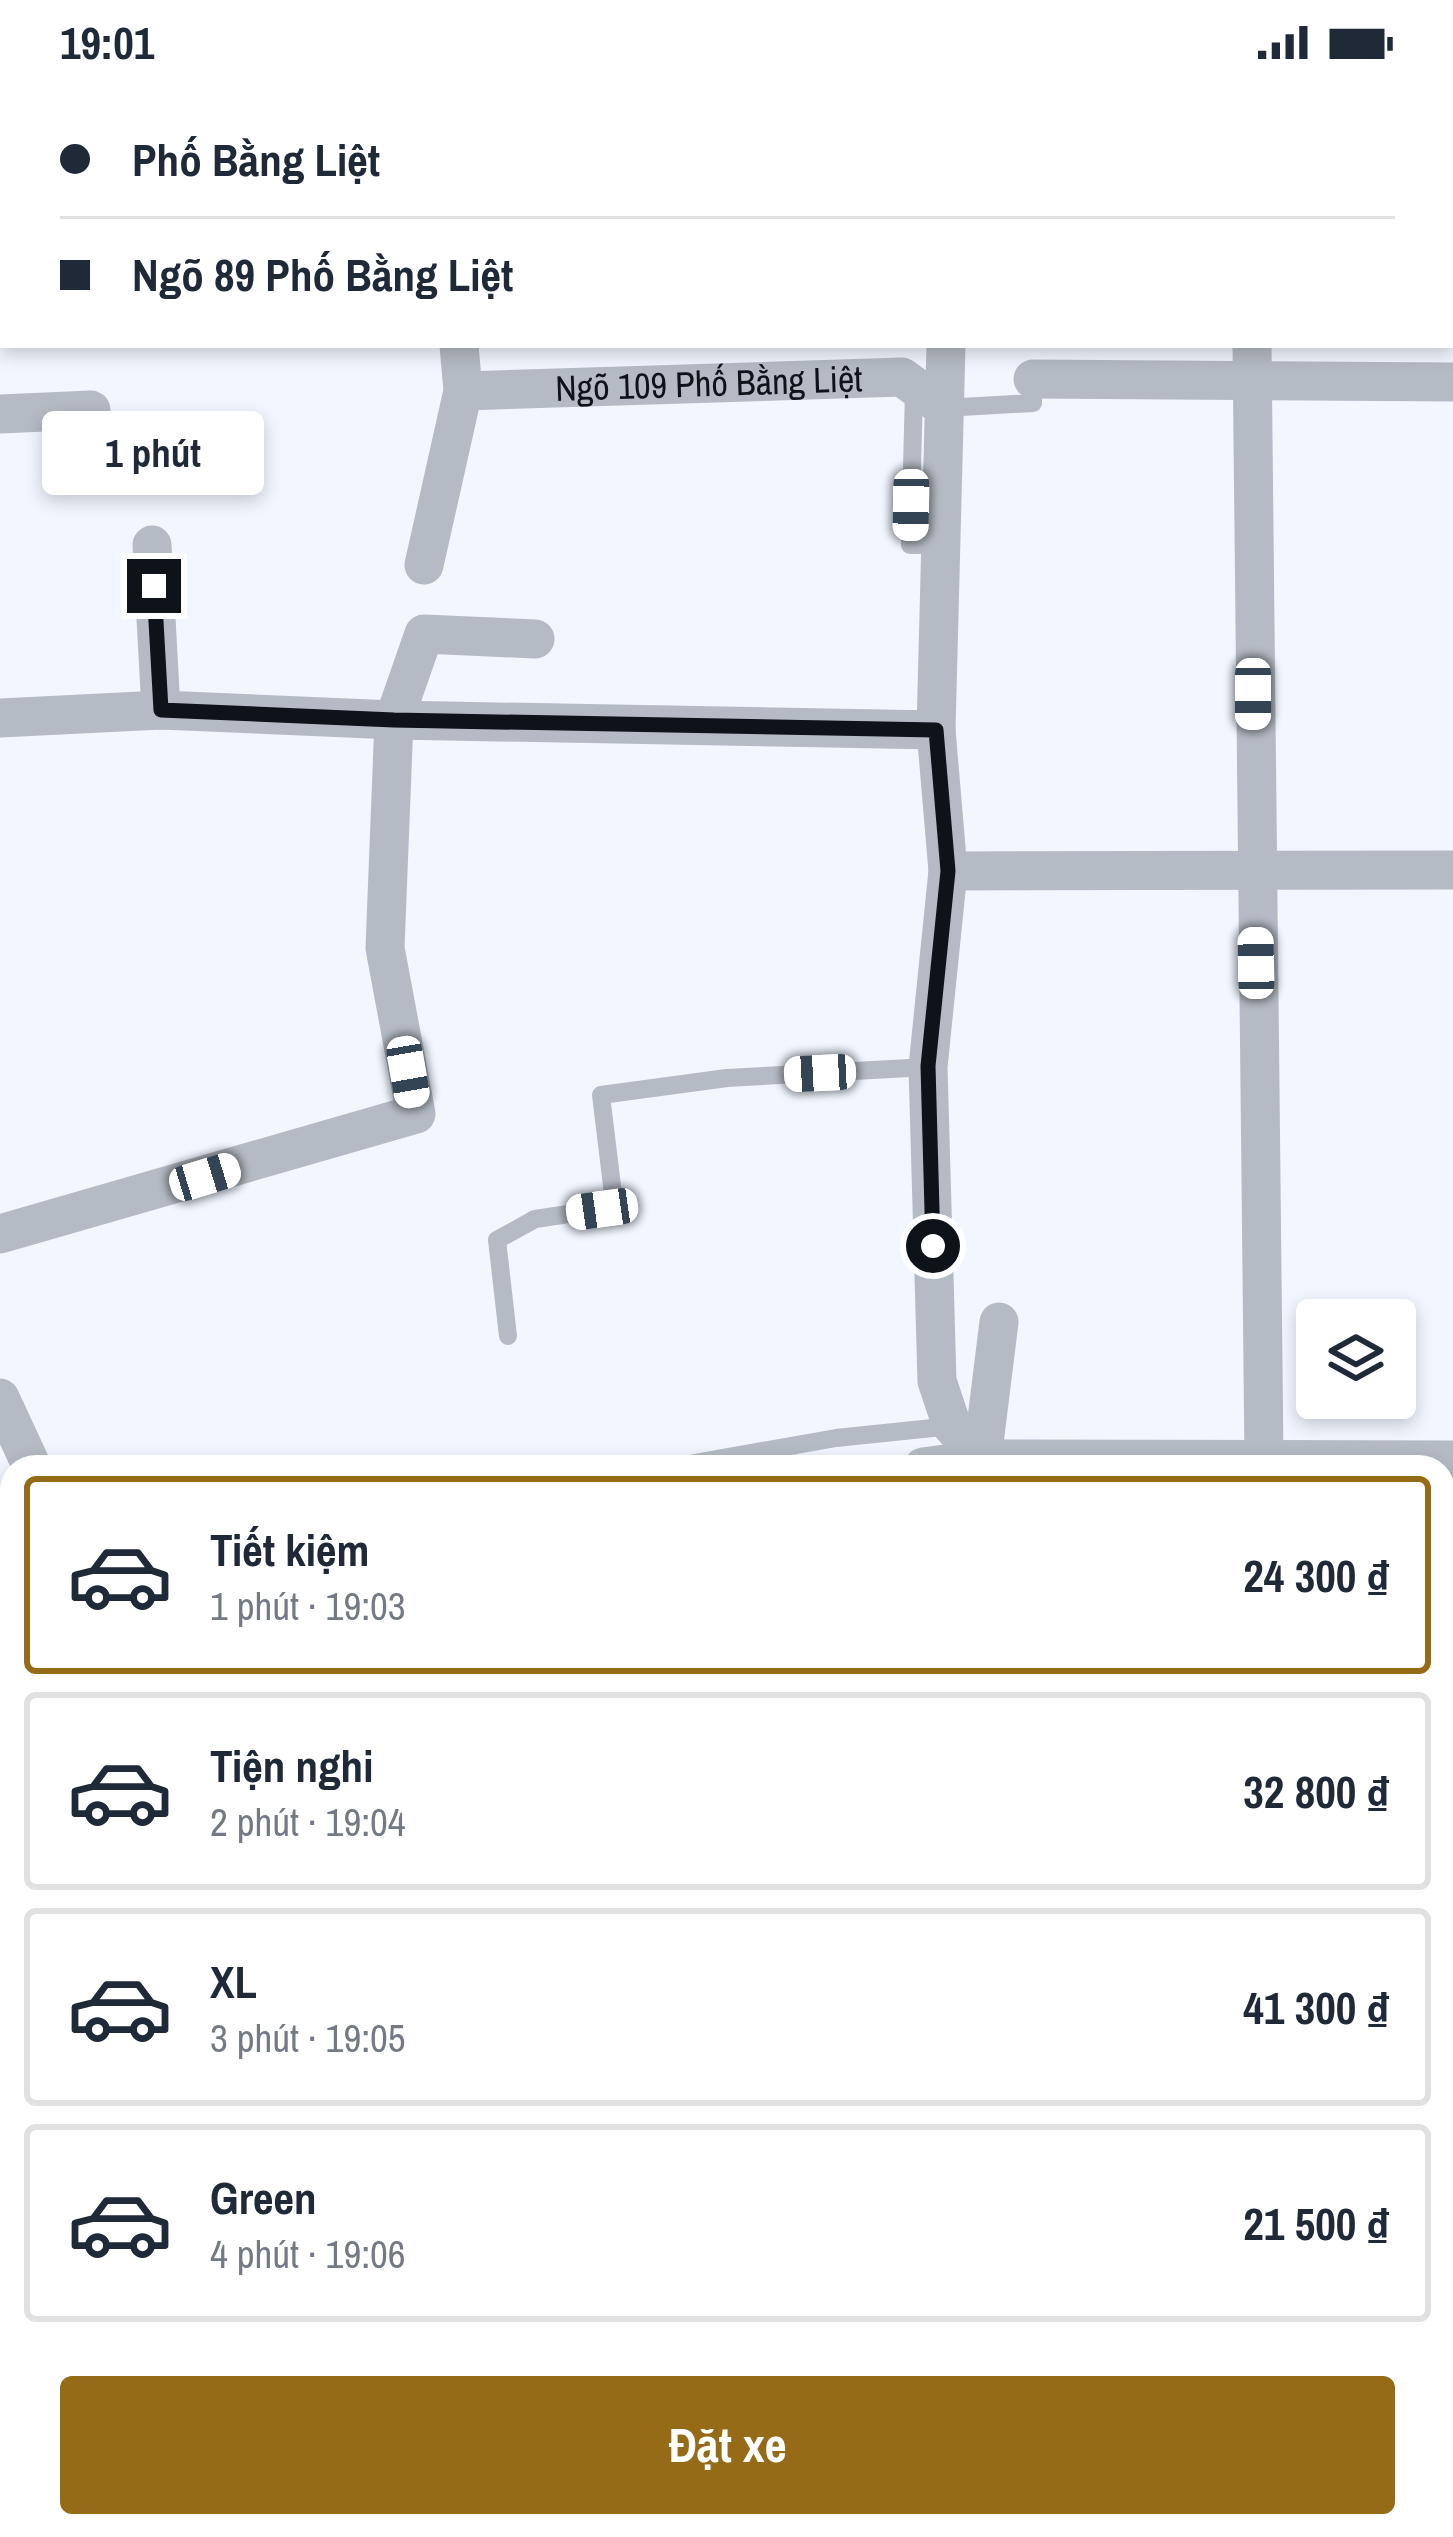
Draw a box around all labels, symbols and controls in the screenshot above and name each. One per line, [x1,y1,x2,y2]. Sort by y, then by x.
text: 19:01 [60,12,154,73]
text: Phố Bằng Liệt [132,129,380,190]
text: Ngõ 89 Phố Bằng Liệt [132,244,513,305]
street label: Ngõ 109 Phố Bằng Liệt [555,354,863,412]
callout: 1 phút [43,412,265,496]
text: 1 phút [105,427,201,479]
car [892,469,930,541]
route end [127,559,181,613]
car [1235,658,1271,730]
car [1237,927,1275,999]
car [384,1033,432,1111]
car [783,1053,857,1093]
car [165,1149,245,1205]
car [564,1186,640,1232]
route start [906,1219,960,1273]
map controls [1296,1299,1416,1419]
button: layers [1296,1299,1416,1419]
text: Tiết kiệm [210,1519,369,1580]
icon: car [66,1521,174,1629]
text: 24 300 ₫ [1243,1545,1389,1606]
text: 1 phút · 19:03 [210,1580,406,1632]
text: Tiện nghi [210,1735,373,1796]
icon: car [66,1737,174,1845]
text: 32 800 ₫ [1243,1761,1389,1822]
text: 2 phút · 19:04 [210,1796,406,1848]
text: XL [210,1951,257,2012]
icon: car [66,1953,174,2061]
text: 41 300 ₫ [1243,1977,1389,2038]
text: 3 phút · 19:05 [210,2012,406,2064]
text: Green [210,2167,317,2228]
icon: car [66,2169,174,2277]
text: 21 500 ₫ [1243,2193,1389,2254]
text: 4 phút · 19:06 [210,2228,406,2280]
button: Đặt xe [60,2376,1395,2514]

